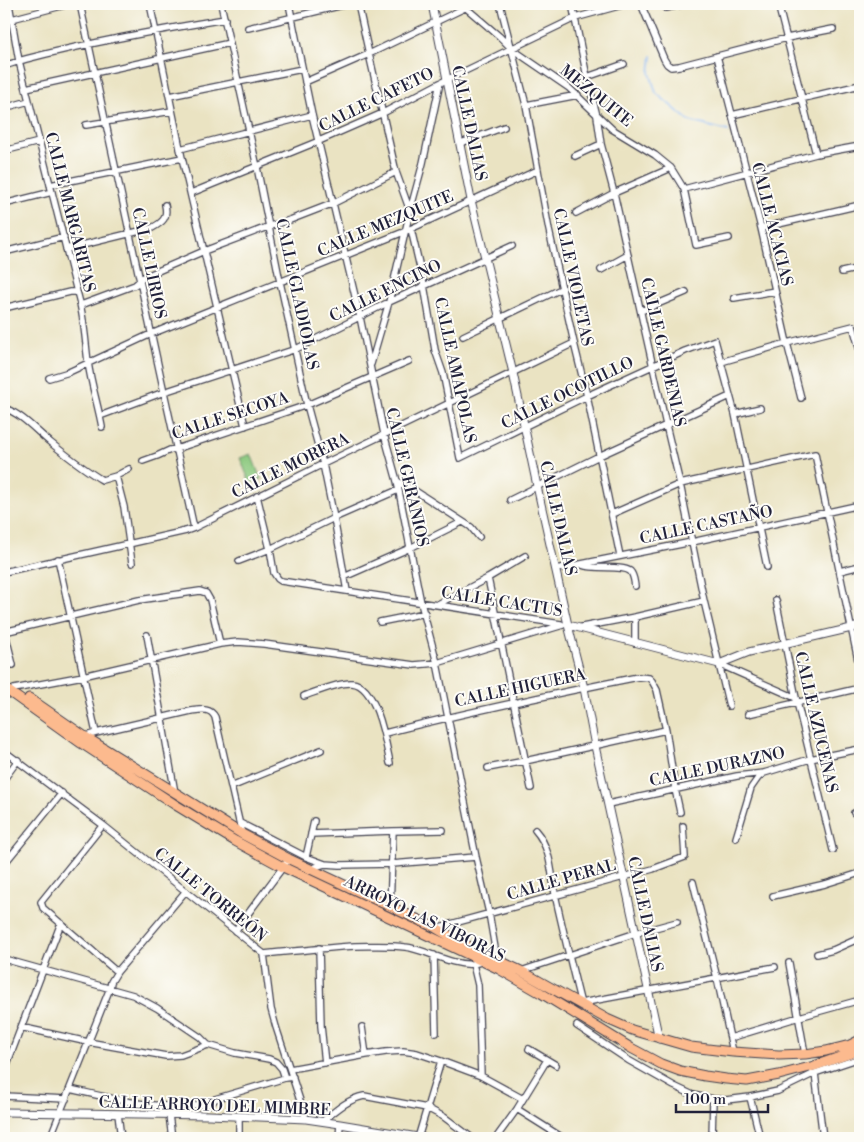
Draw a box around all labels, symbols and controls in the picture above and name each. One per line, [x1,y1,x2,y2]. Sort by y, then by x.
street label: MEZQUITE [556,60,637,131]
street label: CALLE CAFETO [316,63,437,136]
street label: CALLE DALIAS [447,64,491,183]
street label: CALLE MARGARITAS [40,130,100,294]
street label: CALLE ACACIAS [747,160,797,288]
street label: CALLE MEZQUITE [314,186,456,262]
street label: CALLE LIRIOS [127,206,171,321]
street label: CALLE VIOLETAS [549,206,597,348]
street label: CALLE GLADIOLAS [271,217,323,372]
street label: CALLE ENCINO [326,255,445,327]
street label: CALLE GARDENIAS [636,276,690,429]
street label: CALLE AMAPOLAS [430,295,480,445]
street label: CALLE OCOTILLO [498,352,637,434]
street label: CALLE SECOYA [169,387,292,444]
street label: CALLE GERANIOS [381,406,433,549]
street label: CALLE MORERA [228,428,353,503]
street label: CALLE DALIAS [535,459,581,578]
street label: CALLE CASTAÑO [637,498,775,549]
street label: CALLE CACTUS [440,583,564,621]
street label: CALLE AZUCENAS [790,650,842,795]
street label: CALLE HIGUERA [453,664,588,712]
street label: CALLE DURAZNO [648,743,787,791]
street label: CALLE TORREÓN [150,842,272,946]
street label: CALLE PERAL [505,855,618,905]
street label: CALLE DALIAS [623,855,667,974]
street label: ARROYO LAS VÍBORAS [340,869,509,967]
scale bar [676,1082,769,1114]
text: 100 m [684,1090,726,1109]
street label: CALLE ARROYO DEL MIMBRE [98,1092,332,1120]

